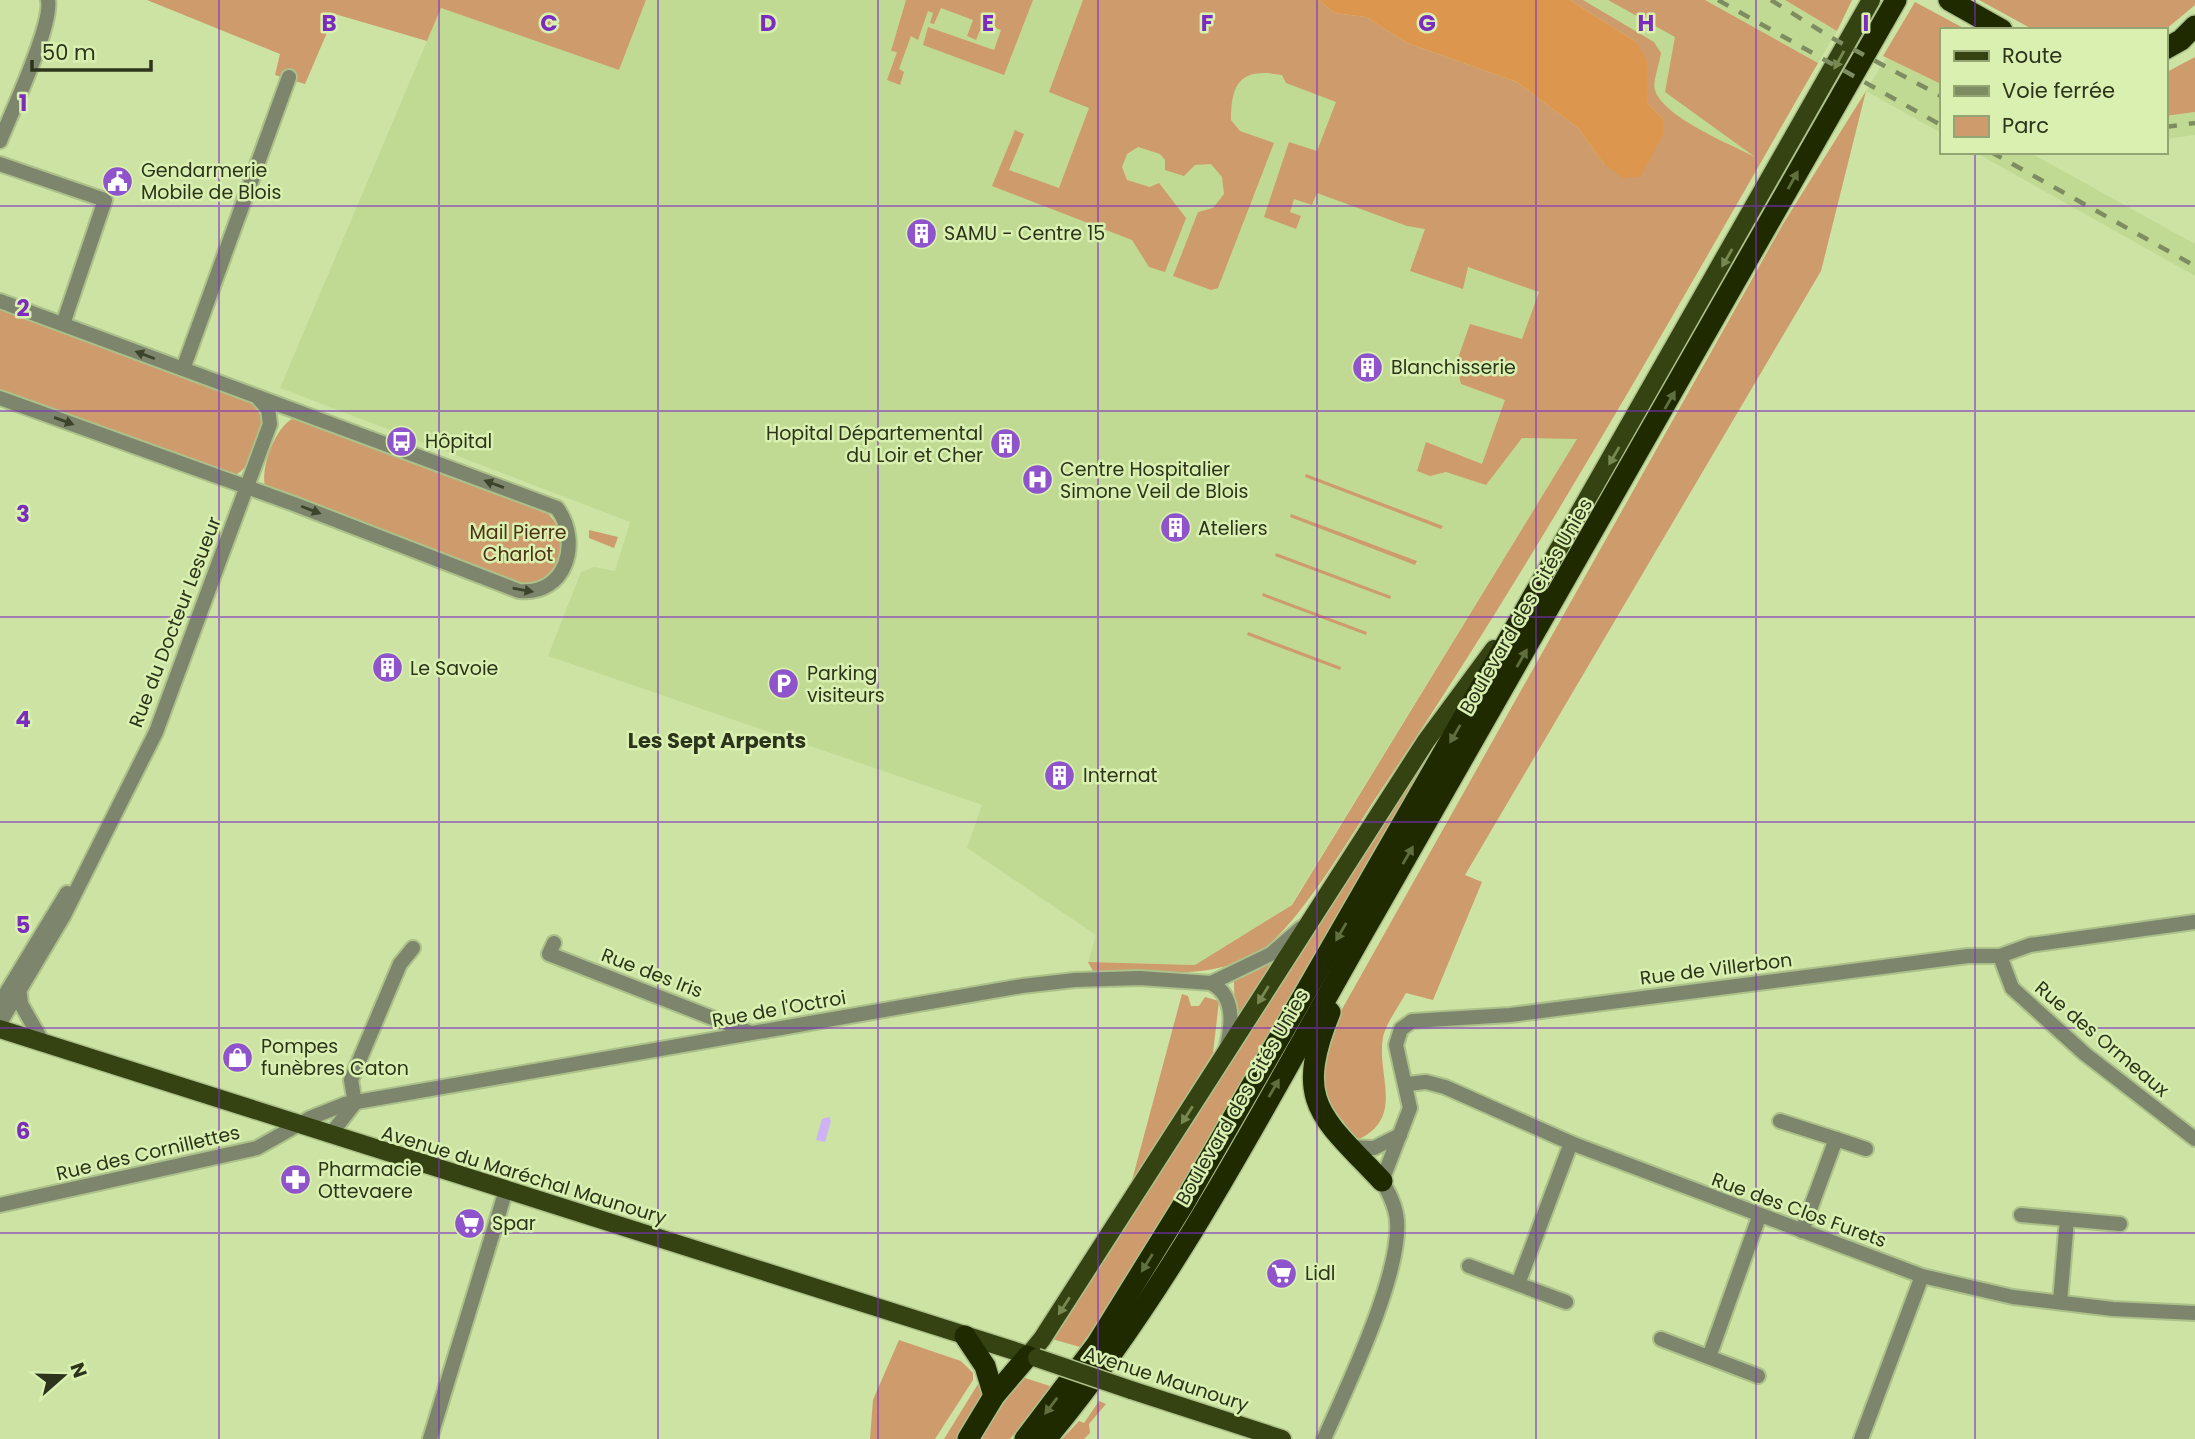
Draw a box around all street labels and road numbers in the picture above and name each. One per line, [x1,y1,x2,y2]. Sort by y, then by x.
street label: Boulevard des Cités Unies [1453,493,1599,719]
street label: Rue du Docteur Lesueur [122,513,228,731]
street label: Rue des Iris [597,941,707,1005]
street label: Rue de Villerbon [1638,946,1794,992]
street label: Rue des Ormeaux [2029,975,2175,1103]
street label: Rue de l'Octroi [710,984,848,1034]
street label: Boulevard des Cités Unies [1169,984,1315,1210]
street label: Rue des Cornillettes [54,1119,242,1187]
street label: Avenue du Maréchal Maunoury [378,1119,670,1231]
street label: Rue des Clos Furets [1708,1166,1890,1254]
street label: Avenue Maunoury [1080,1340,1252,1419]

